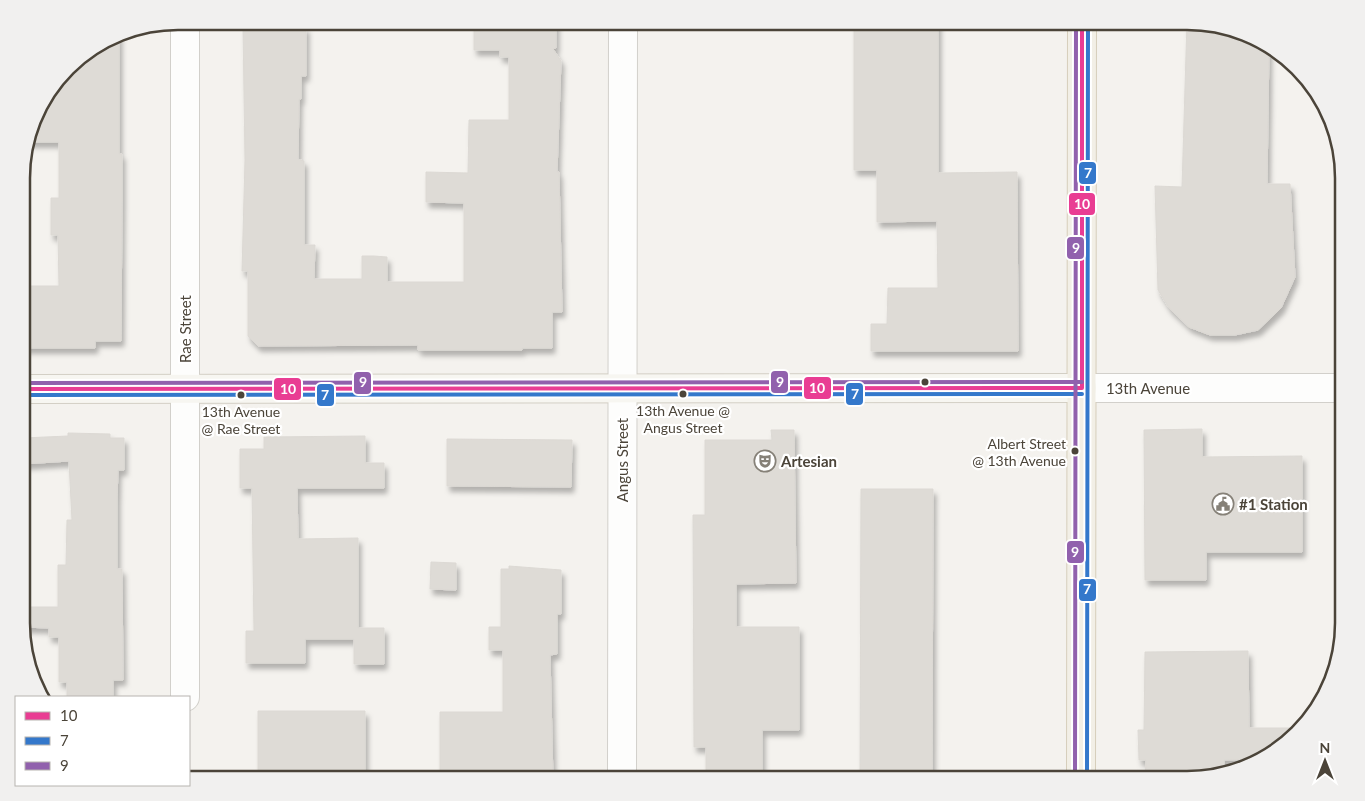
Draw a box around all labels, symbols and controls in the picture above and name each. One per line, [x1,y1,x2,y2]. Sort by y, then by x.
line badge: 7 [1078,161,1097,185]
text: 7 [1084,164,1092,181]
line badge: 10 [1068,192,1096,216]
text: 10 [1074,195,1090,212]
line badge: 9 [1066,236,1085,260]
text: 9 [1072,239,1080,256]
street label: Rae Street [176,294,194,363]
line badge: 9 [770,370,789,394]
line badge: 9 [353,371,372,395]
text: 9 [359,373,367,390]
text: 9 [776,373,784,390]
line badge: 10 [803,376,832,400]
line badge: 10 [273,377,302,401]
unlabelled marker [920,377,930,387]
text: 10 [809,379,825,396]
street label: 13th Avenue [1106,379,1190,397]
text: 10 [280,380,296,397]
line badge: 7 [845,382,864,406]
line badge: 7 [316,383,335,407]
text: 7 [851,385,859,402]
text: 7 [321,386,329,403]
marker: 13th Avenue @ Angus Street [678,389,688,399]
marker: 13th Avenue @ Rae Street [236,390,246,400]
place label: 13th Avenue @ Angus Street [636,402,730,436]
place label: 13th Avenue @ Rae Street [202,403,280,437]
street label: Angus Street [613,417,631,502]
place label: Albert Street @ 13th Avenue [972,435,1066,469]
marker: Albert Street @ 13th Avenue [1070,446,1080,456]
theatre icon: Artesian [753,449,777,473]
place label: Artesian [780,452,837,470]
public building icon: #1 Station [1211,492,1235,516]
place label: #1 Station [1239,495,1308,513]
line badge: 9 [1066,540,1085,564]
text: 9 [1071,543,1079,560]
line badge: 7 [1078,578,1097,602]
text: 7 [1083,580,1091,597]
legend [15,696,190,786]
text: 10 [60,706,78,724]
text: 7 [60,731,69,749]
north arrow [1300,736,1350,786]
text: N [1320,739,1330,756]
text: 9 [60,756,69,774]

